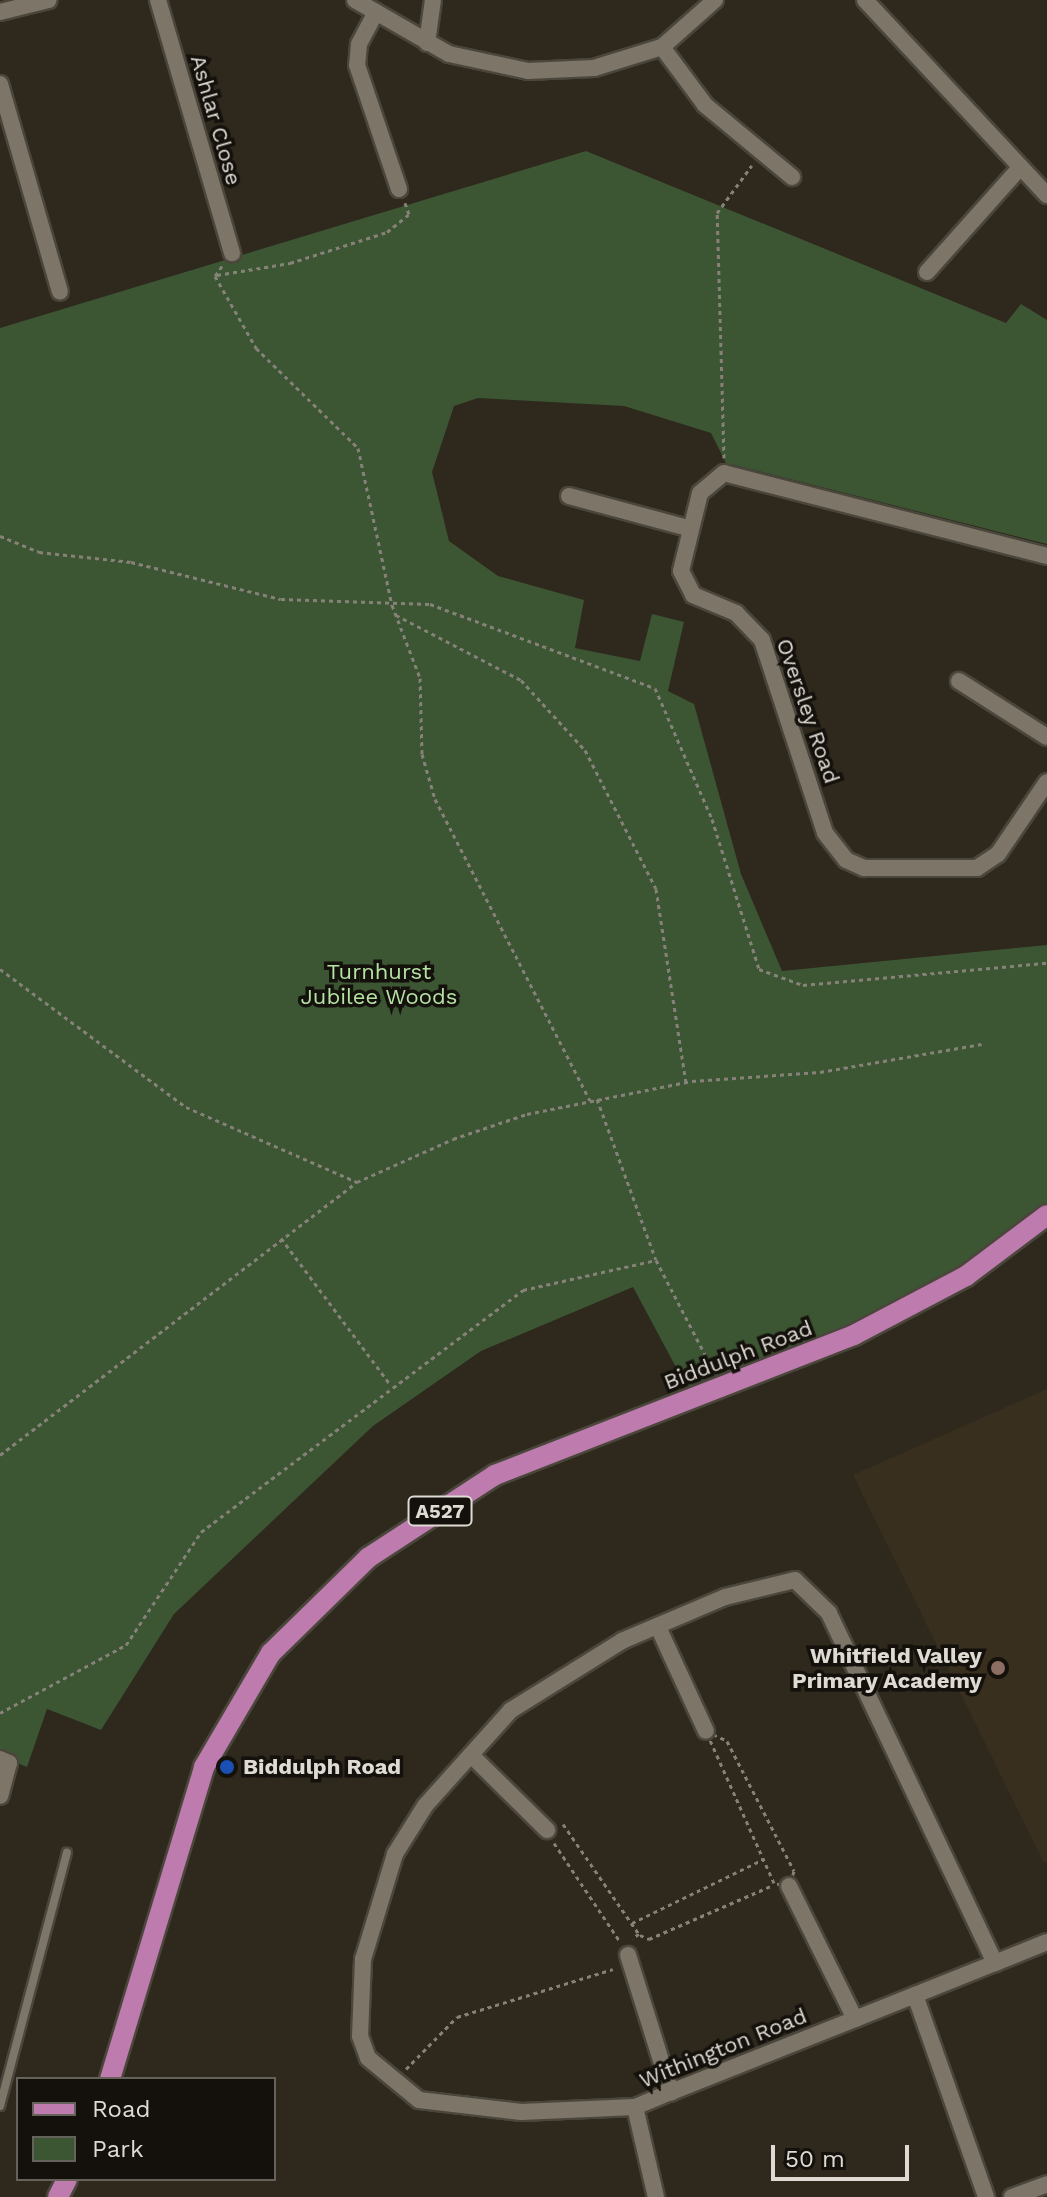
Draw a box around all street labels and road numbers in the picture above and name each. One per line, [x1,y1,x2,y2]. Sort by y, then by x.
street label: Ashlar Close [185,52,247,188]
street label: Oversley Road [771,635,845,787]
street label: Biddulph Road [660,1315,816,1395]
road number: A527 [406,1495,474,1527]
street label: Withington Road [635,2002,811,2094]

